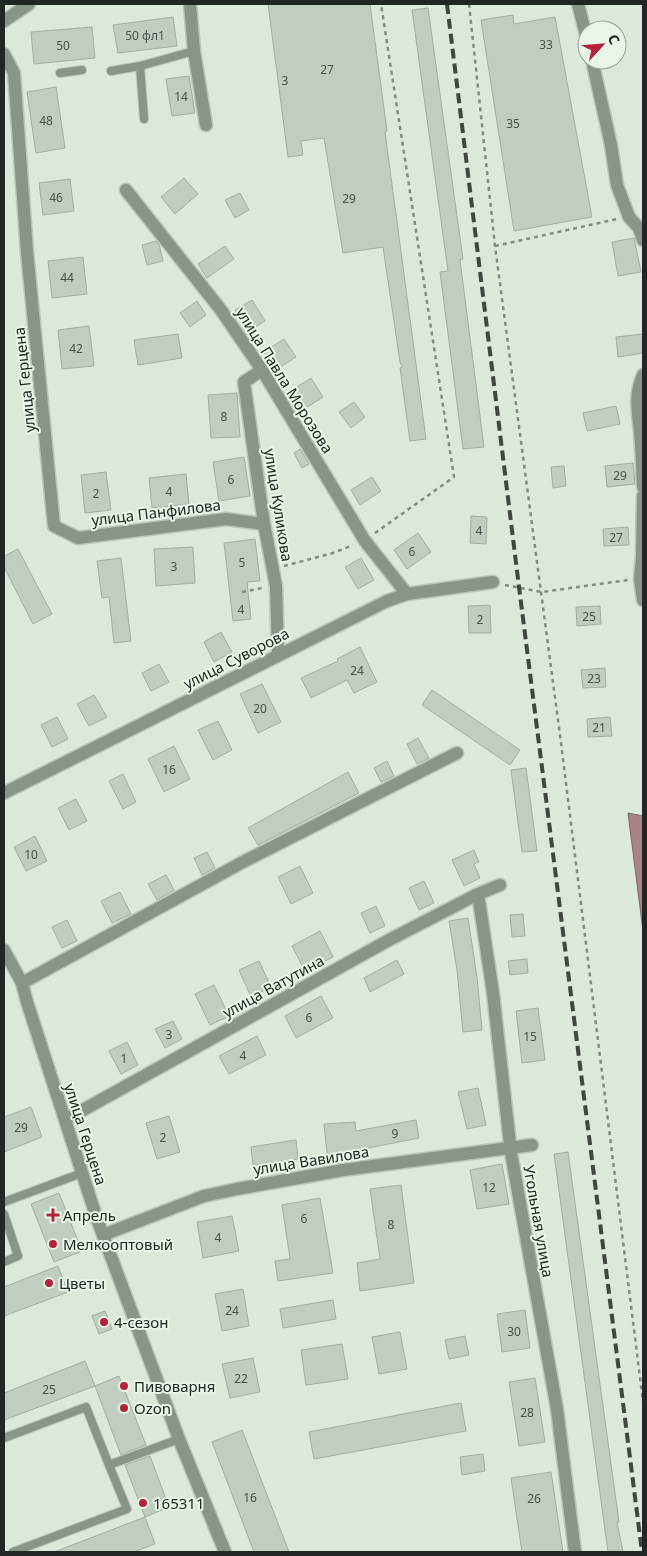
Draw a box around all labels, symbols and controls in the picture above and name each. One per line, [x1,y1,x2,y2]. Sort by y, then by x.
north arrow [577,20,627,70]
house number: 50 фл1 [125,27,165,44]
text: С [604,31,625,47]
house number: 33 [539,36,553,53]
house number: 50 [56,37,70,54]
house number: 27 [320,61,334,78]
house number: 3 [282,72,289,89]
house number: 14 [174,88,188,105]
house number: 48 [39,112,53,129]
house number: 35 [506,115,520,132]
house number: 46 [49,189,63,206]
house number: 29 [342,190,356,207]
house number: 44 [60,269,74,286]
street label: улица Павла Морозова [232,303,338,457]
street label: улица Герцена [9,326,39,434]
house number: 42 [69,340,83,357]
house number: 8 [221,408,228,425]
street label: улица Куликова [260,447,298,563]
house number: 29 [613,467,627,484]
house number: 6 [228,471,235,488]
house number: 4 [166,483,173,500]
house number: 2 [93,485,100,502]
street label: улица Панфилова [90,494,222,530]
house number: 4 [476,522,483,539]
house number: 27 [609,529,623,546]
house number: 6 [409,543,416,560]
house number: 5 [239,554,246,571]
house number: 3 [171,558,178,575]
house number: 4 [238,601,245,618]
house number: 25 [582,608,596,625]
house number: 2 [477,611,484,628]
street label: улица Суворова [180,623,292,693]
house number: 24 [350,662,364,679]
house number: 23 [587,670,601,687]
house number: 20 [253,700,267,717]
house number: 21 [592,719,606,736]
house number: 16 [162,761,176,778]
house number: 10 [24,846,38,863]
street label: улица Ватутина [219,950,327,1022]
house number: 6 [306,1009,313,1026]
house number: 3 [166,1026,173,1043]
house number: 15 [523,1028,537,1045]
house number: 4 [240,1047,247,1064]
house number: 1 [121,1050,127,1067]
street label: улица Герцена [60,1081,112,1187]
house number: 29 [14,1119,28,1136]
house number: 9 [392,1125,399,1142]
house number: 2 [160,1129,167,1146]
street label: улица Вавилова [252,1141,370,1179]
street label: Угольная улица [519,1163,559,1279]
house number: 12 [482,1179,496,1196]
place label: Апрель [63,1205,116,1225]
marker: Апрель [47,1209,59,1221]
house number: 6 [301,1210,308,1227]
house number: 8 [388,1216,395,1233]
house number: 4 [215,1229,222,1246]
place label: Мелкооптовый [63,1234,173,1254]
marker: Мелкооптовый [47,1238,59,1250]
place label: Цветы [59,1273,105,1293]
marker: Цветы [43,1277,55,1289]
house number: 24 [225,1302,239,1319]
place label: 4-сезон [114,1312,168,1332]
marker: 4-сезон [98,1316,110,1328]
house number: 30 [507,1323,521,1340]
house number: 22 [234,1370,248,1387]
place label: Пивоварня [134,1376,215,1396]
marker: Пивоварня [118,1380,130,1392]
house number: 25 [42,1381,56,1398]
place label: Ozon [134,1398,171,1418]
marker: Ozon [118,1402,130,1414]
house number: 28 [520,1404,534,1421]
house number: 16 [243,1489,257,1506]
house number: 26 [527,1490,541,1507]
place label: 165311 [153,1493,204,1513]
marker: 165311 [137,1497,149,1509]

